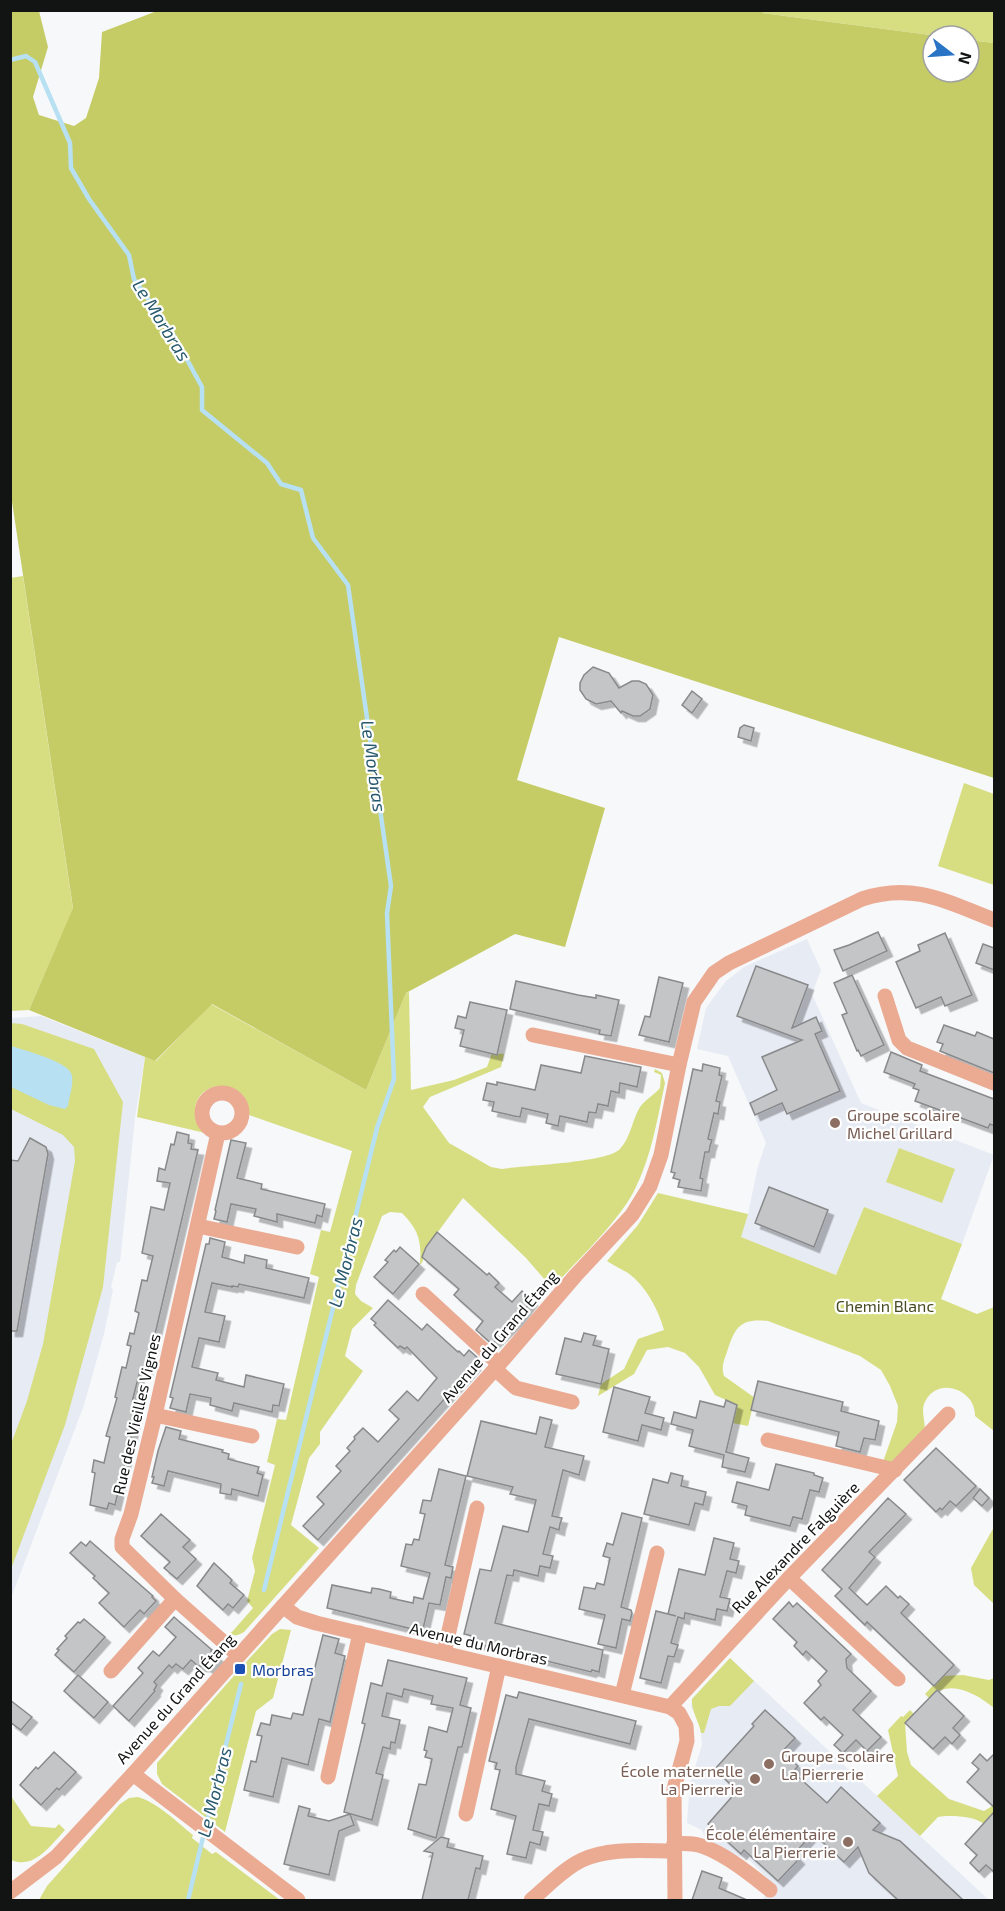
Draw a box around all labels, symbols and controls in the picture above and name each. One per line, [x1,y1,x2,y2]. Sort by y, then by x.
north arrow [921,24,981,84]
text: N [955,50,977,67]
water label: Le Morbras [128,275,196,365]
water label: Le Morbras [357,719,391,813]
place label: Groupe scolaire Michel Grillard [847,1105,960,1142]
marker: Groupe scolaire Michel Grillard [828,1116,842,1130]
water label: Le Morbras [323,1214,367,1310]
street label: Avenue du Grand Étang [437,1266,561,1406]
park label: Chemin Blanc [836,1296,934,1315]
street label: Rue des Vieilles Vignes [108,1332,164,1496]
street label: Rue Alexandre Falguière [727,1477,863,1617]
street label: Avenue du Morbras [408,1618,550,1668]
street label: Avenue du Grand Étang [112,1629,238,1767]
place label: Morbras [252,1660,314,1679]
marker: Morbras [233,1662,247,1676]
water label: Le Morbras [192,1744,236,1840]
place label: Groupe scolaire La Pierrerie [781,1746,894,1783]
marker: Groupe scolaire La Pierrerie [762,1757,776,1771]
place label: École maternelle La Pierrerie [620,1761,743,1798]
marker: École maternelle La Pierrerie [748,1772,762,1786]
place label: École élémentaire La Pierrerie [706,1824,836,1861]
marker: École élémentaire La Pierrerie [841,1835,855,1849]

